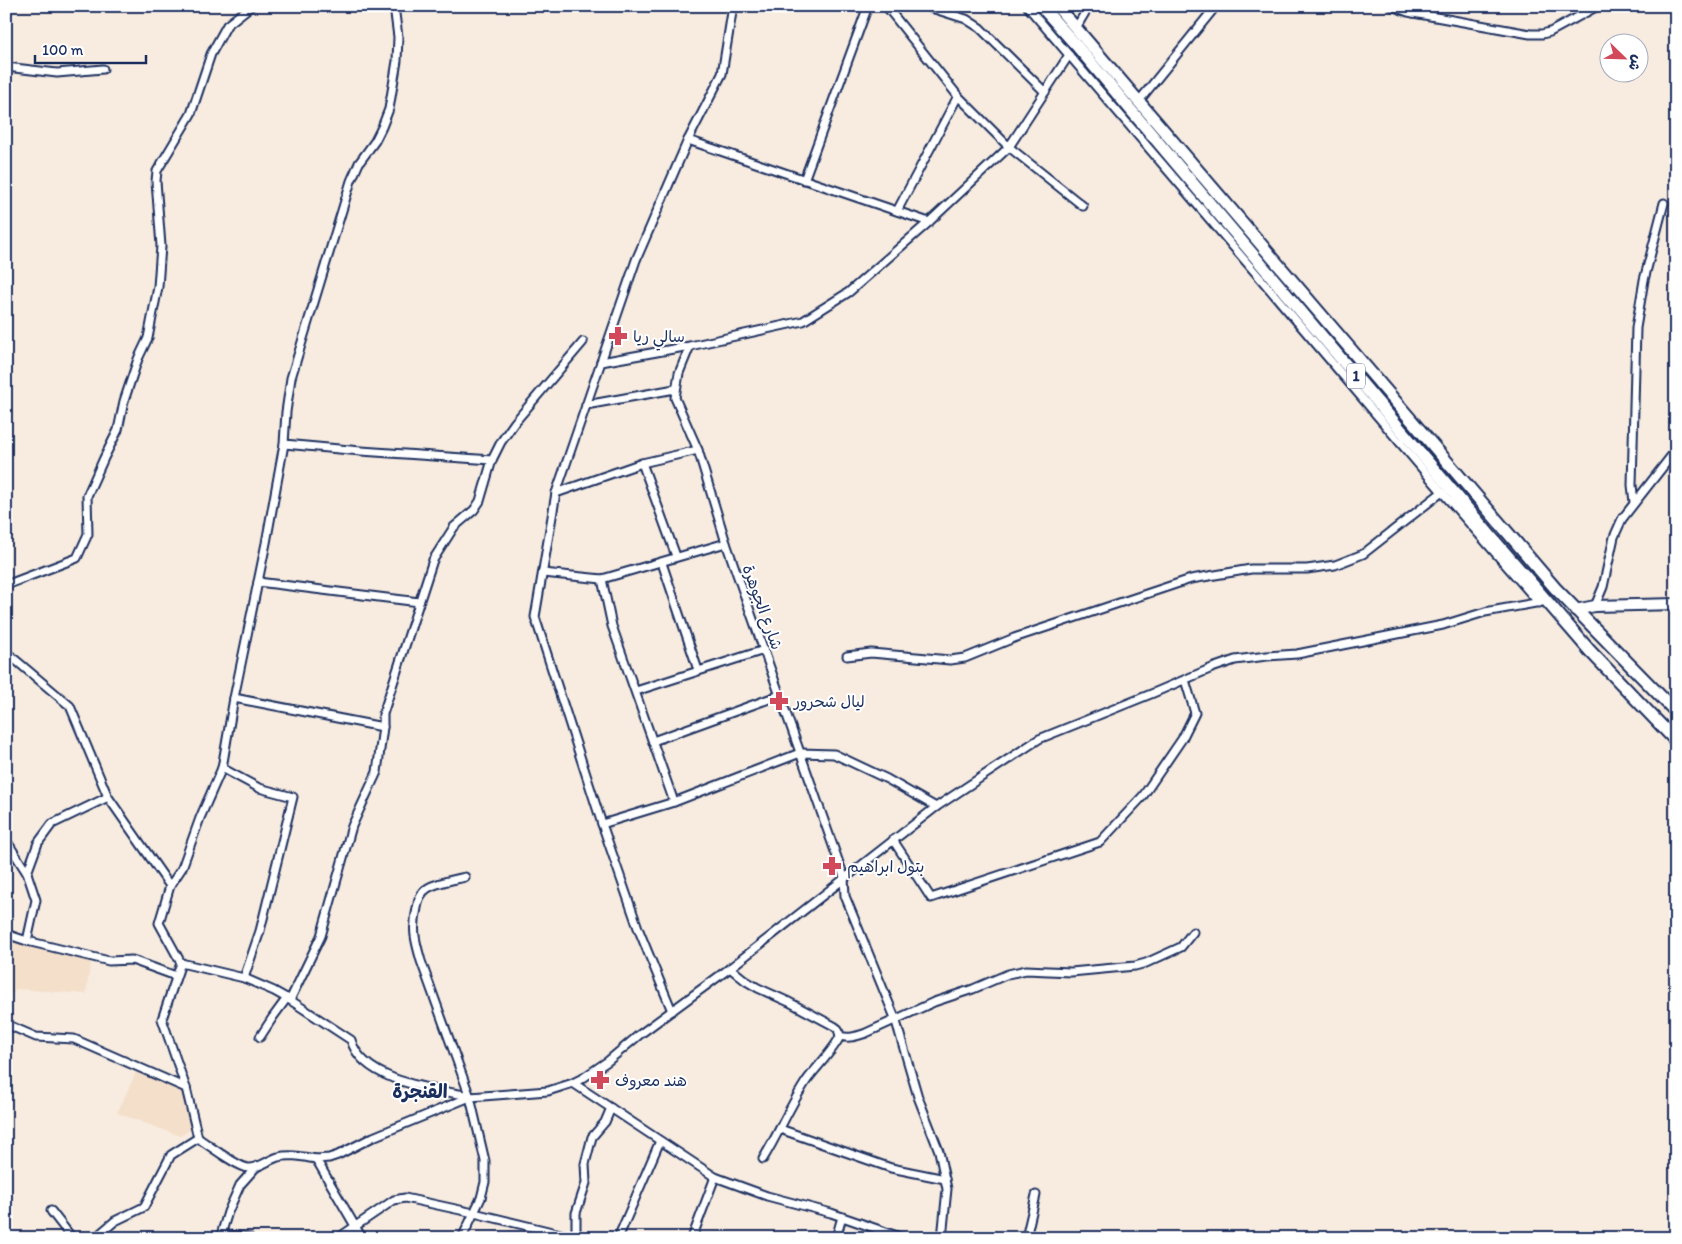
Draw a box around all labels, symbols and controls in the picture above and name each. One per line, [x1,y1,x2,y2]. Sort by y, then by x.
scale bar [35,32,146,64]
north arrow [1600,32,1650,82]
text: 100 m [42,41,84,59]
text: ش [1625,52,1646,73]
pharmacy icon: سالي ريا [607,325,629,347]
place label: سالي ريا [633,327,685,351]
road number: 1 [1347,364,1365,388]
street label: شارع الجوهرة [737,562,787,653]
pharmacy icon: ليال شحرور [768,690,790,712]
place label: ليال شحرور [792,692,865,711]
pharmacy icon: بتول ابراهيم [821,855,843,877]
place label: بتول ابراهيم [847,857,925,879]
pharmacy icon: هند معروف [589,1069,611,1091]
place label: هند معروف [615,1071,687,1090]
district label: القنجرة [392,1080,448,1103]

